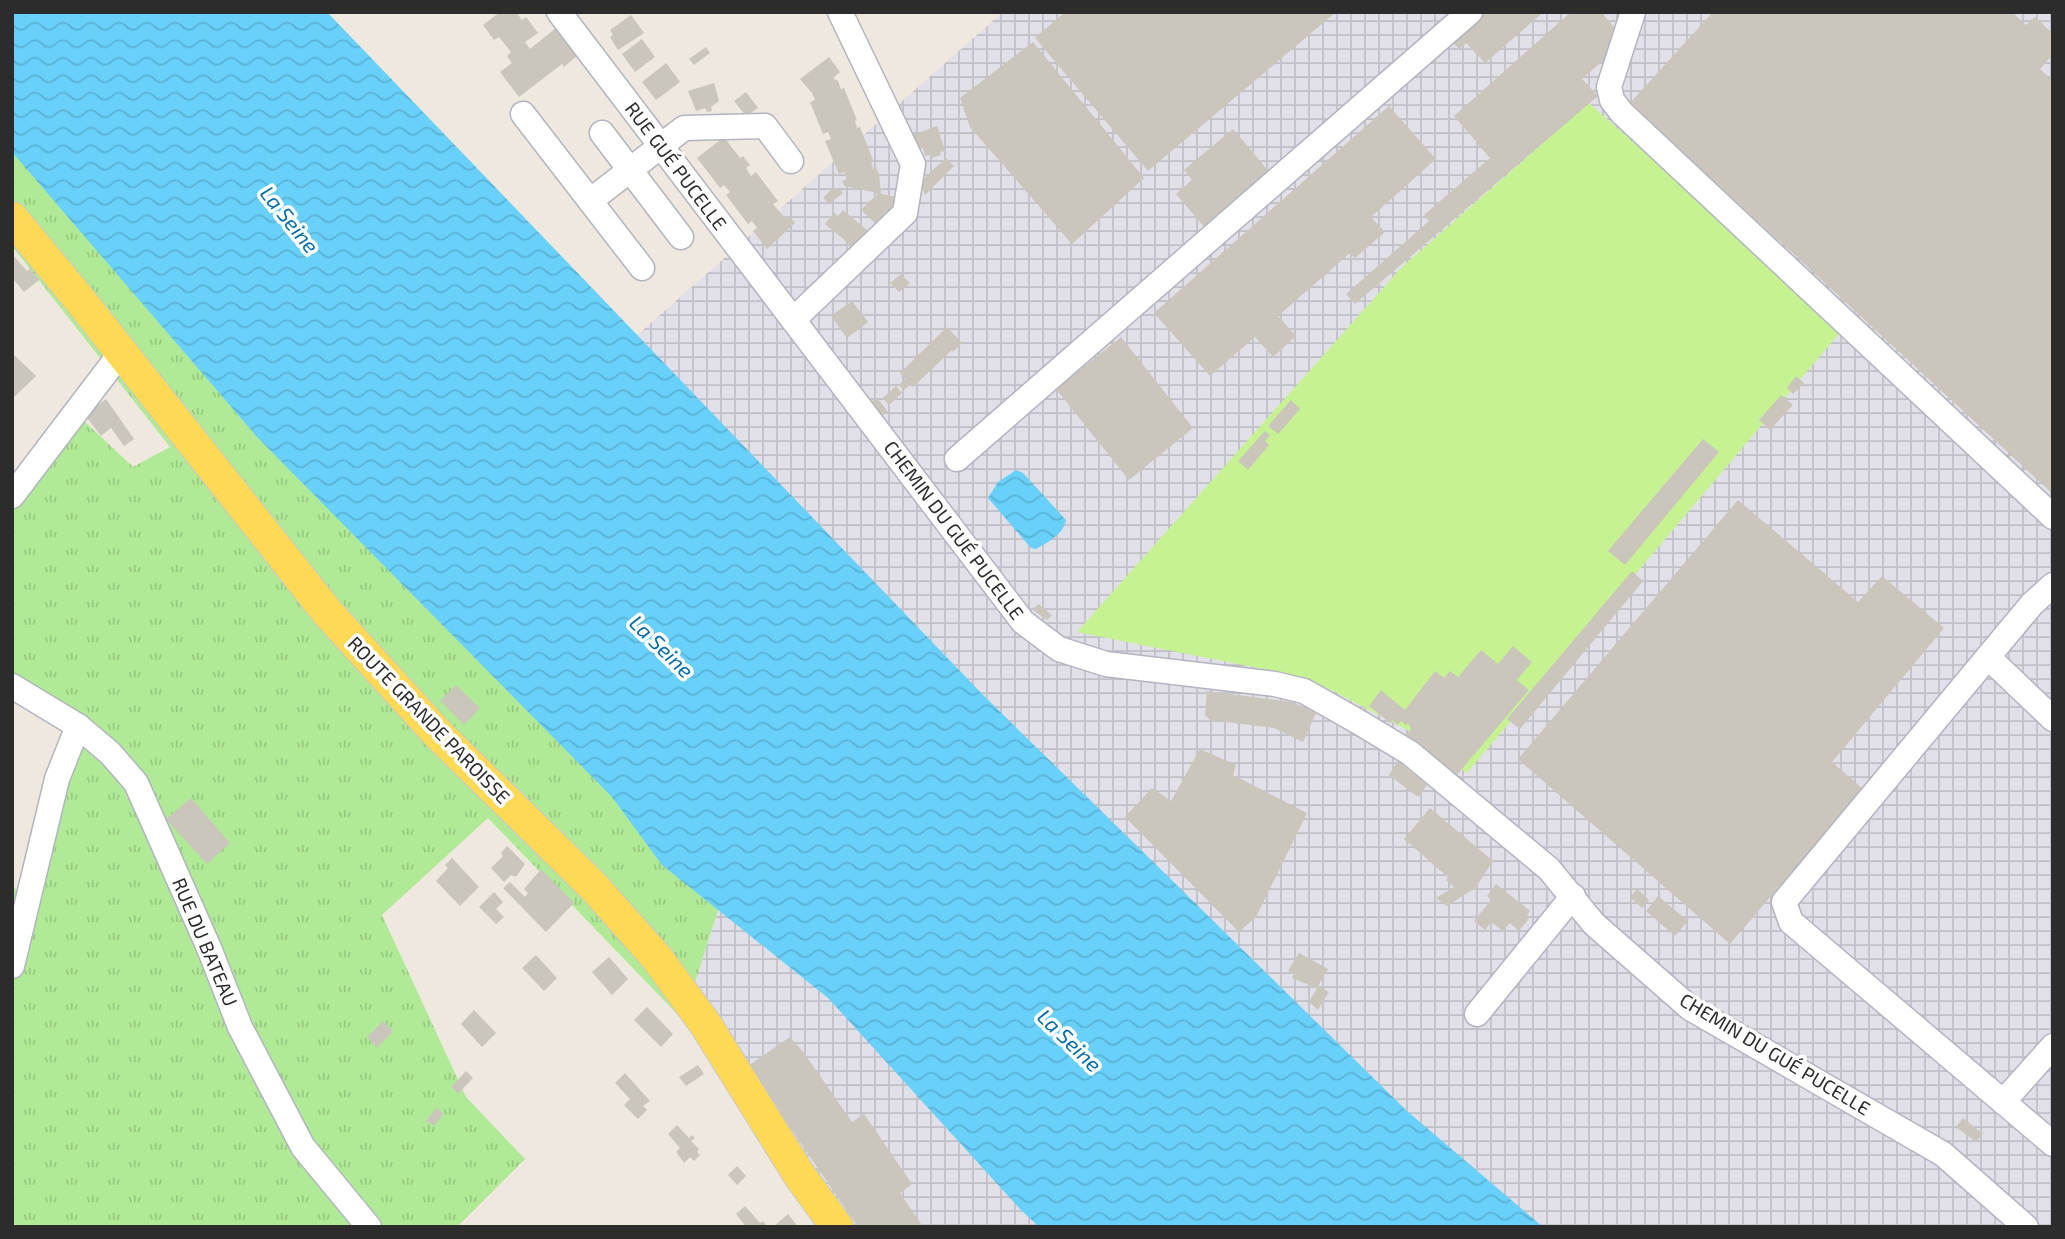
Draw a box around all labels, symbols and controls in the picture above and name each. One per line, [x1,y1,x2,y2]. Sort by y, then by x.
street label: RUE GUÉ PUCELLE [621,97,732,234]
water label: La Seine [256,180,325,258]
street label: CHEMIN DU GUÉ PUCELLE [880,436,1029,624]
water label: La Seine [625,609,699,682]
street label: ROUTE GRANDE PAROISSE [344,631,515,808]
street label: RUE DU BATEAU [168,874,243,1010]
street label: CHEMIN DU GUÉ PUCELLE [1676,988,1875,1120]
water label: La Seine [1033,1003,1107,1076]

